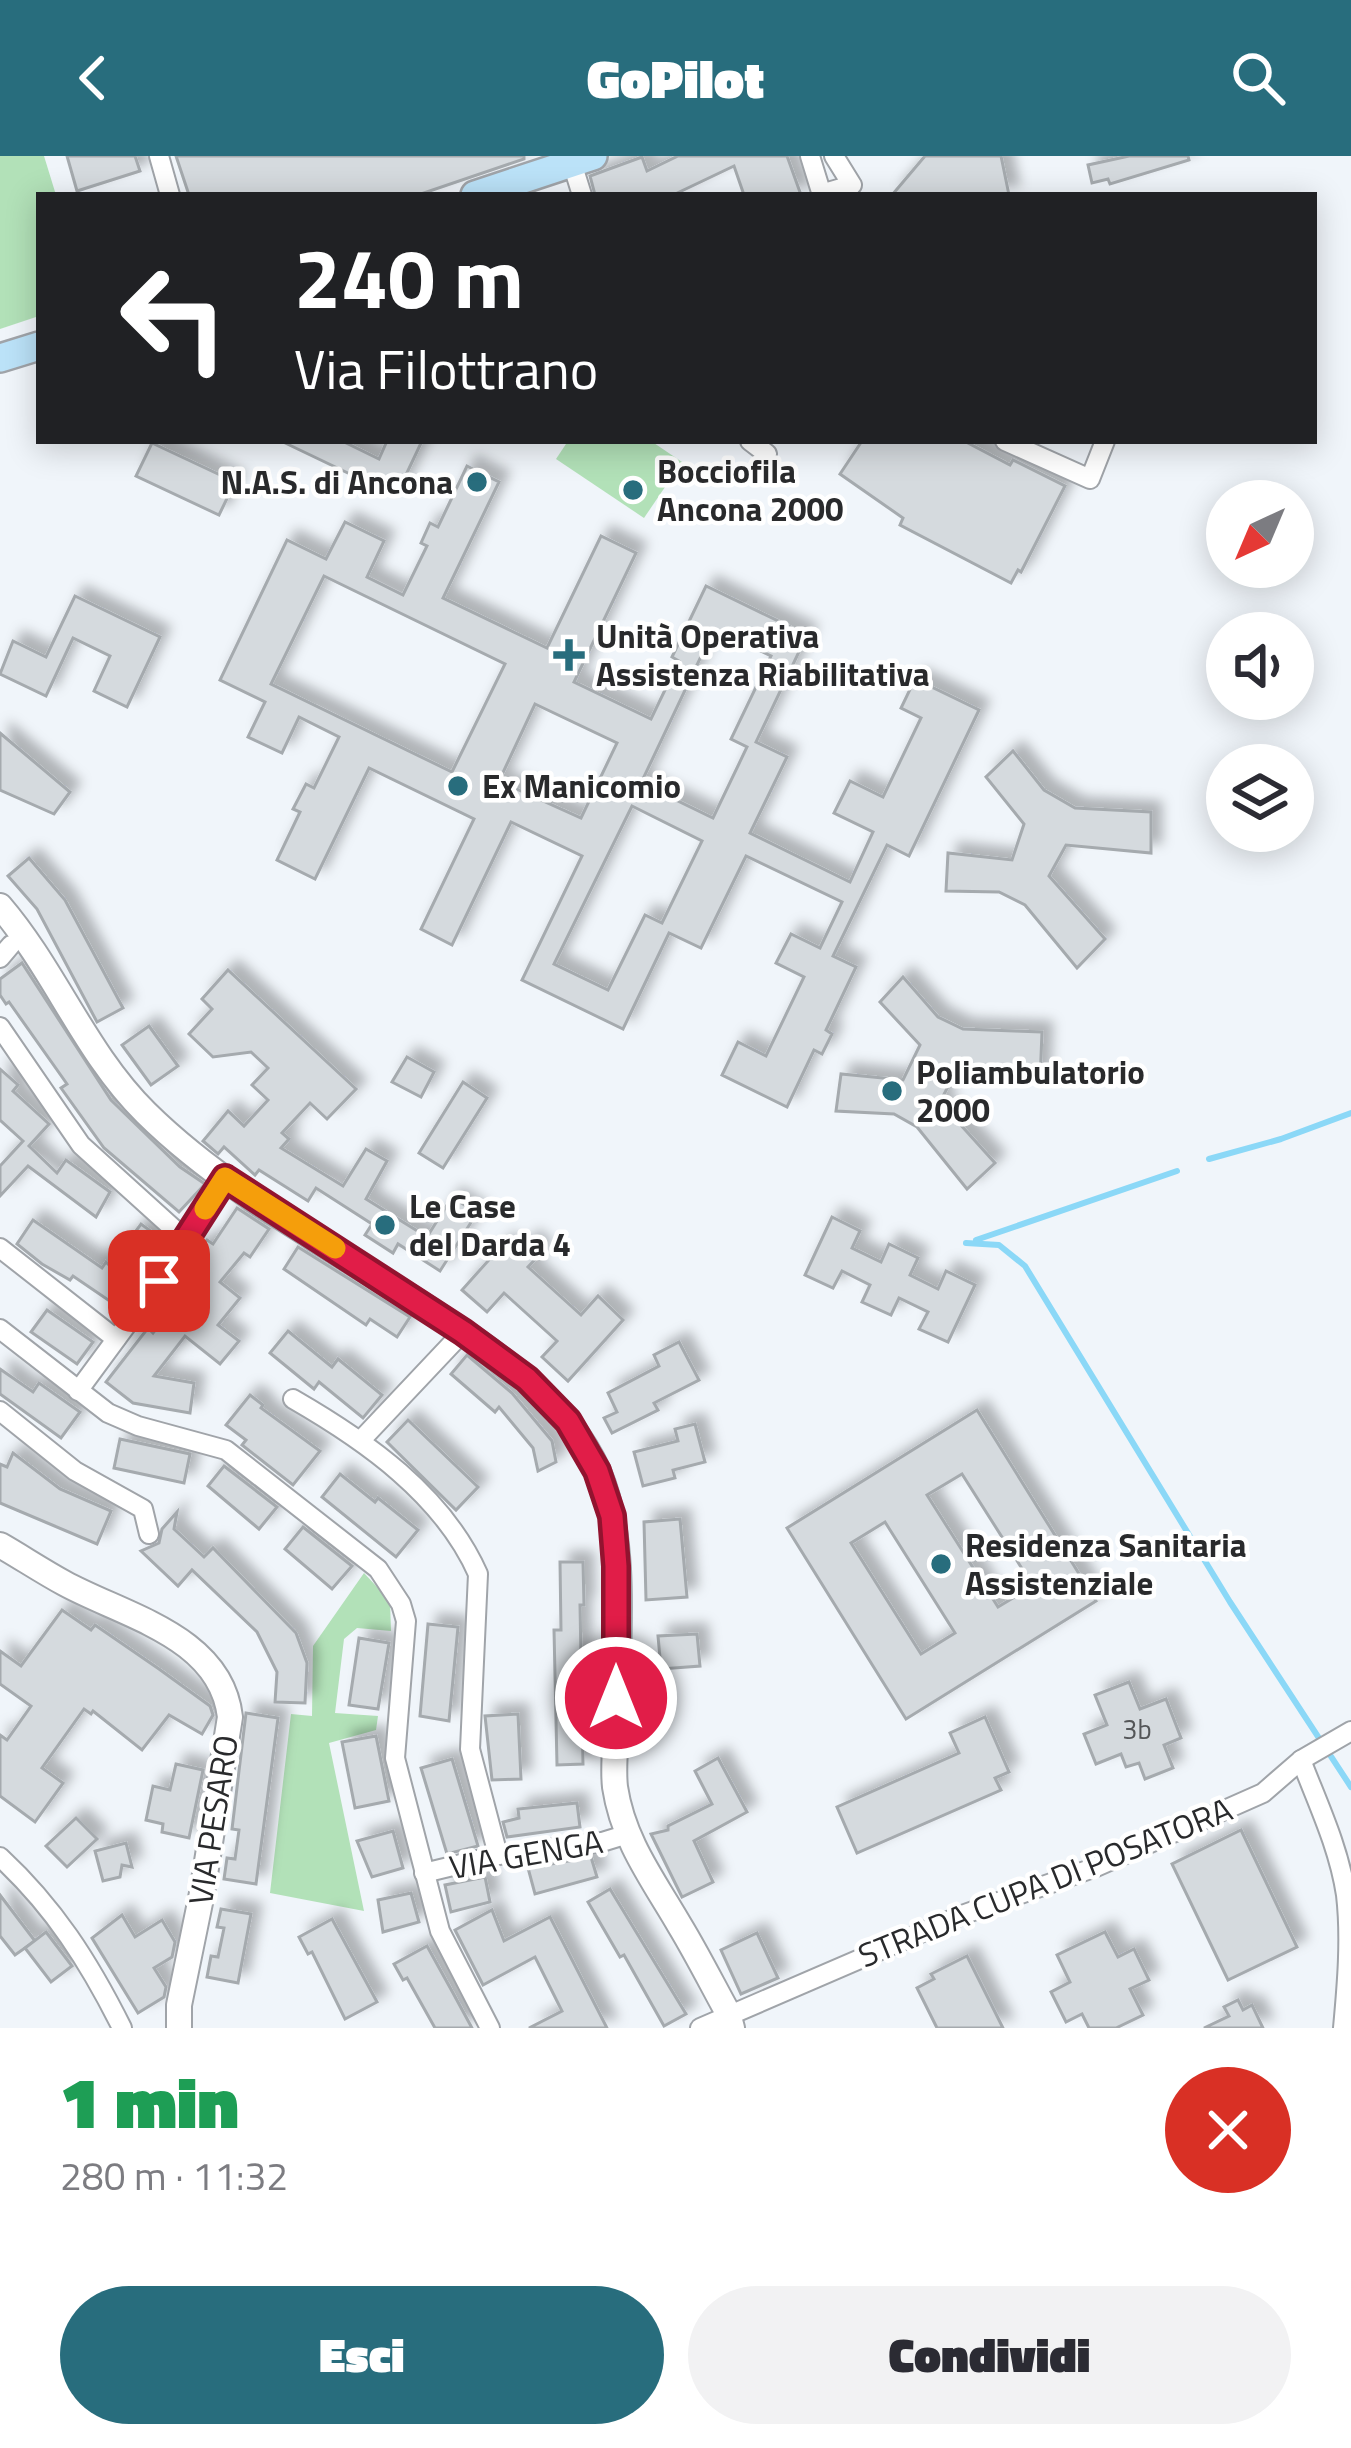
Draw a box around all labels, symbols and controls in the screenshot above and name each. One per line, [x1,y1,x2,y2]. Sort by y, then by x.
text: GoPilot [587,37,764,119]
icon: back [60,45,126,111]
icon: search [1225,45,1291,111]
text: 240 m [294,213,524,341]
icon: left [96,240,252,396]
text: Via Filottrano [294,328,598,410]
place label: Bocciofila Ancona 2000 [657,446,844,534]
place label: N.A.S. di Ancona [220,457,453,507]
marker: N.A.S. di Ancona [464,469,490,495]
marker: Bocciofila Ancona 2000 [620,477,646,503]
north arrow [1206,480,1314,588]
map controls [1206,480,1314,852]
place label: Unità Operativa Assistenza Riabilitativa [596,611,930,699]
button: sound [1206,612,1314,720]
marker: Unità Operativa Assistenza Riabilitativa [553,639,585,671]
button: layers [1206,744,1314,852]
place label: Ex Manicomio [482,761,681,811]
marker: Ex Manicomio [445,773,471,799]
place label: Poliambulatorio 2000 [916,1047,1145,1135]
marker: Poliambulatorio 2000 [879,1078,905,1104]
place label: Le Case del Darda 4 [409,1181,571,1269]
marker: Le Case del Darda 4 [372,1212,398,1238]
pin [108,1230,210,1332]
icon: arrive [126,1248,192,1314]
place label: Residenza Sanitaria Assistenziale [965,1520,1247,1608]
marker: Residenza Sanitaria Assistenziale [928,1551,954,1577]
position arrow [553,1635,679,1761]
house number: 3b [1122,1708,1152,1749]
street label: VIA PESARO [175,1731,251,1909]
street label: STRADA CUPA DI POSATORA [850,1784,1240,1980]
street label: VIA GENGA [445,1816,607,1892]
text: 1 min [60,2046,239,2156]
button: close [1165,2067,1291,2193]
text: 280 m · 11:32 [60,2146,288,2205]
button: Esci [60,2286,664,2424]
button: Condividi [688,2286,1291,2424]

